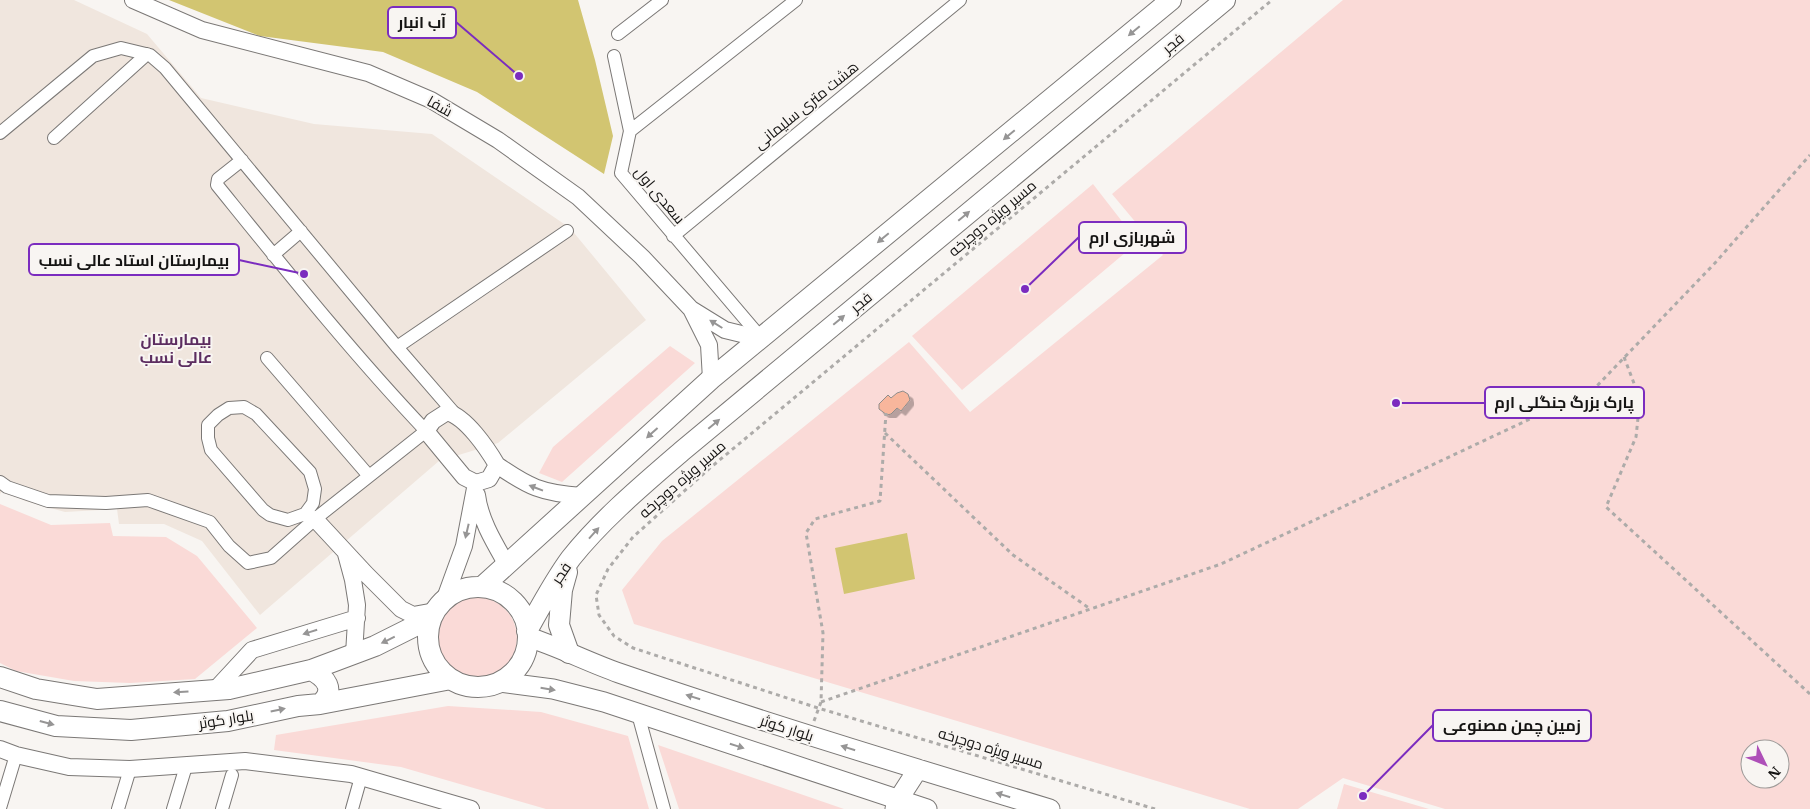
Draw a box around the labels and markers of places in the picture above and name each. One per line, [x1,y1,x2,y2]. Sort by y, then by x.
callout: آب انبار [388,7,456,38]
callout: شهربازی ارم [1079,222,1186,253]
callout: بیمارستان استاد عالی نسب [29,244,239,275]
callout: پارک بزرگ جنگلی ارم [1485,387,1644,418]
callout: زمین چمن مصنوعی [1433,710,1591,741]

